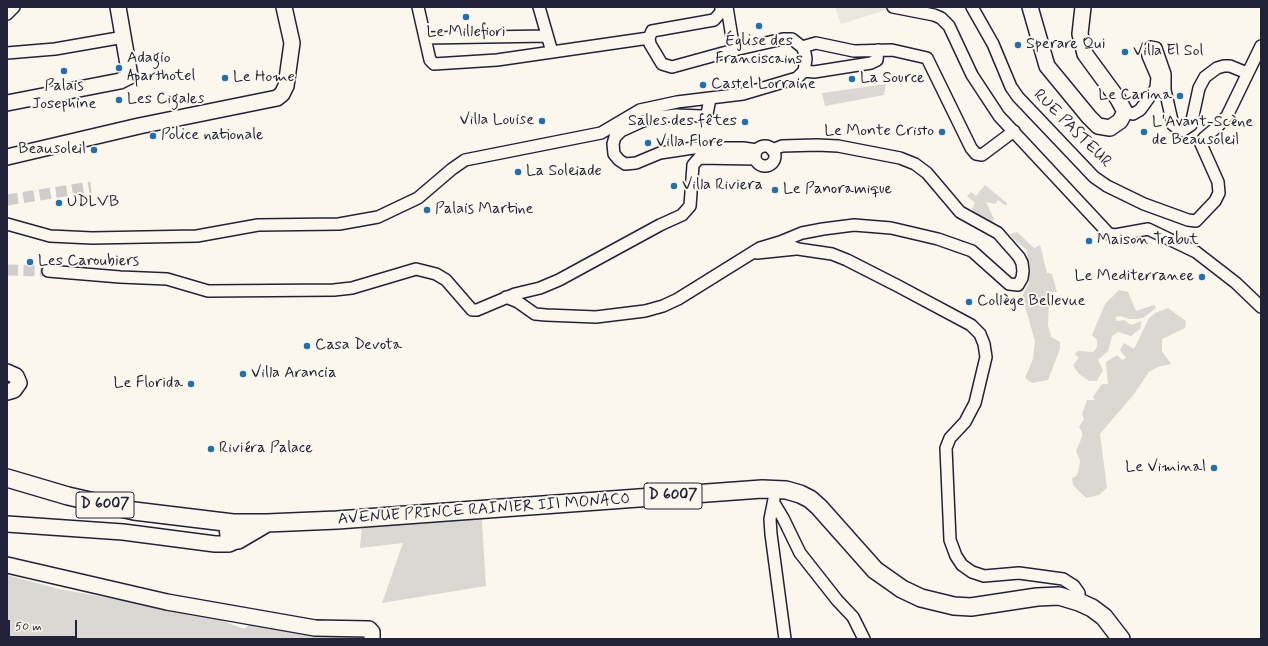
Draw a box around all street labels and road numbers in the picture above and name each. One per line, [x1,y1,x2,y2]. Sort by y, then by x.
street label: RUE PASTEUR [1029,86,1115,172]
road number: D 6007 [644,483,702,509]
street label: AVENUE PRINCE RAINIER III MONACO [337,490,631,530]
road number: D 6007 [76,492,134,518]

